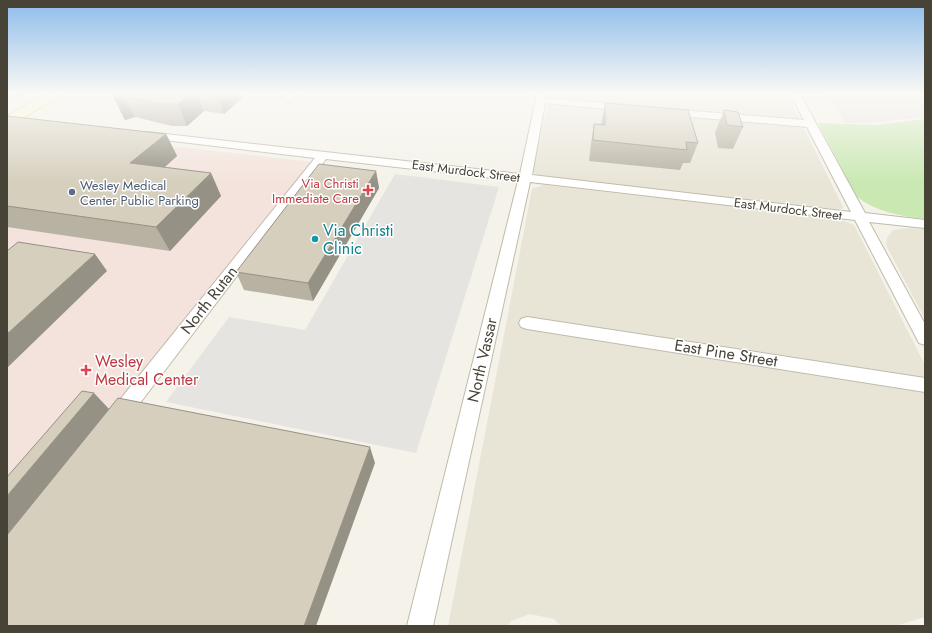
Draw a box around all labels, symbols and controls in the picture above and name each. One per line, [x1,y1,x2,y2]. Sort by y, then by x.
street label: East Murdock Street [411,155,522,187]
place label: Via Christi Immediate Care [272,174,359,208]
place label: Wesley Medical Center Public Parking [80,176,199,210]
marker: Via Christi Immediate Care [362,184,374,196]
marker: Wesley Medical Center Public Parking [67,187,77,197]
street label: East Murdock Street [733,193,844,225]
place label: Via Christi Clinic [323,219,394,260]
marker: Via Christi Clinic [310,234,320,244]
street label: North Rutan [175,261,243,339]
street label: North Vassar [461,315,503,405]
street label: East Pine Street [673,333,779,373]
place label: Wesley Medical Center [95,350,199,391]
marker: Wesley Medical Center [80,364,92,376]

